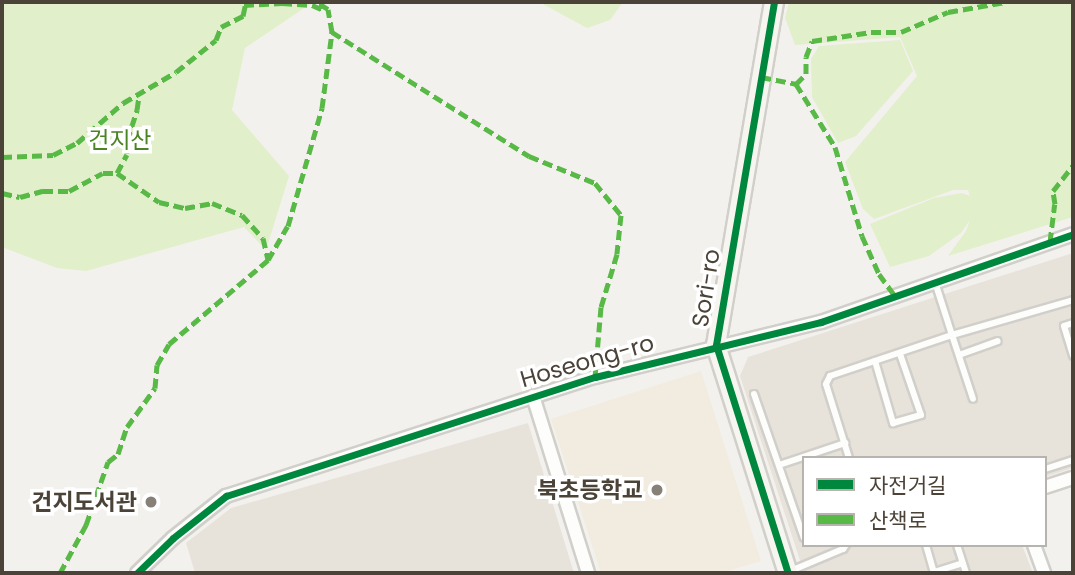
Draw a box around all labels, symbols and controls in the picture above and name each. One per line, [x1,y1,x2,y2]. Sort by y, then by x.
park label: 건지산 [88,126,152,154]
street label: Sori-ro [686,247,726,329]
street label: Hoseong-ro [517,329,657,393]
legend [802,456,1047,547]
text: 자전거길 [869,471,946,500]
place label: 북초등학교 [537,476,643,504]
marker: 북초등학교 [649,482,665,498]
place label: 건지도서관 [31,488,137,516]
marker: 건지도서관 [143,494,159,510]
text: 산책로 [869,506,927,535]

